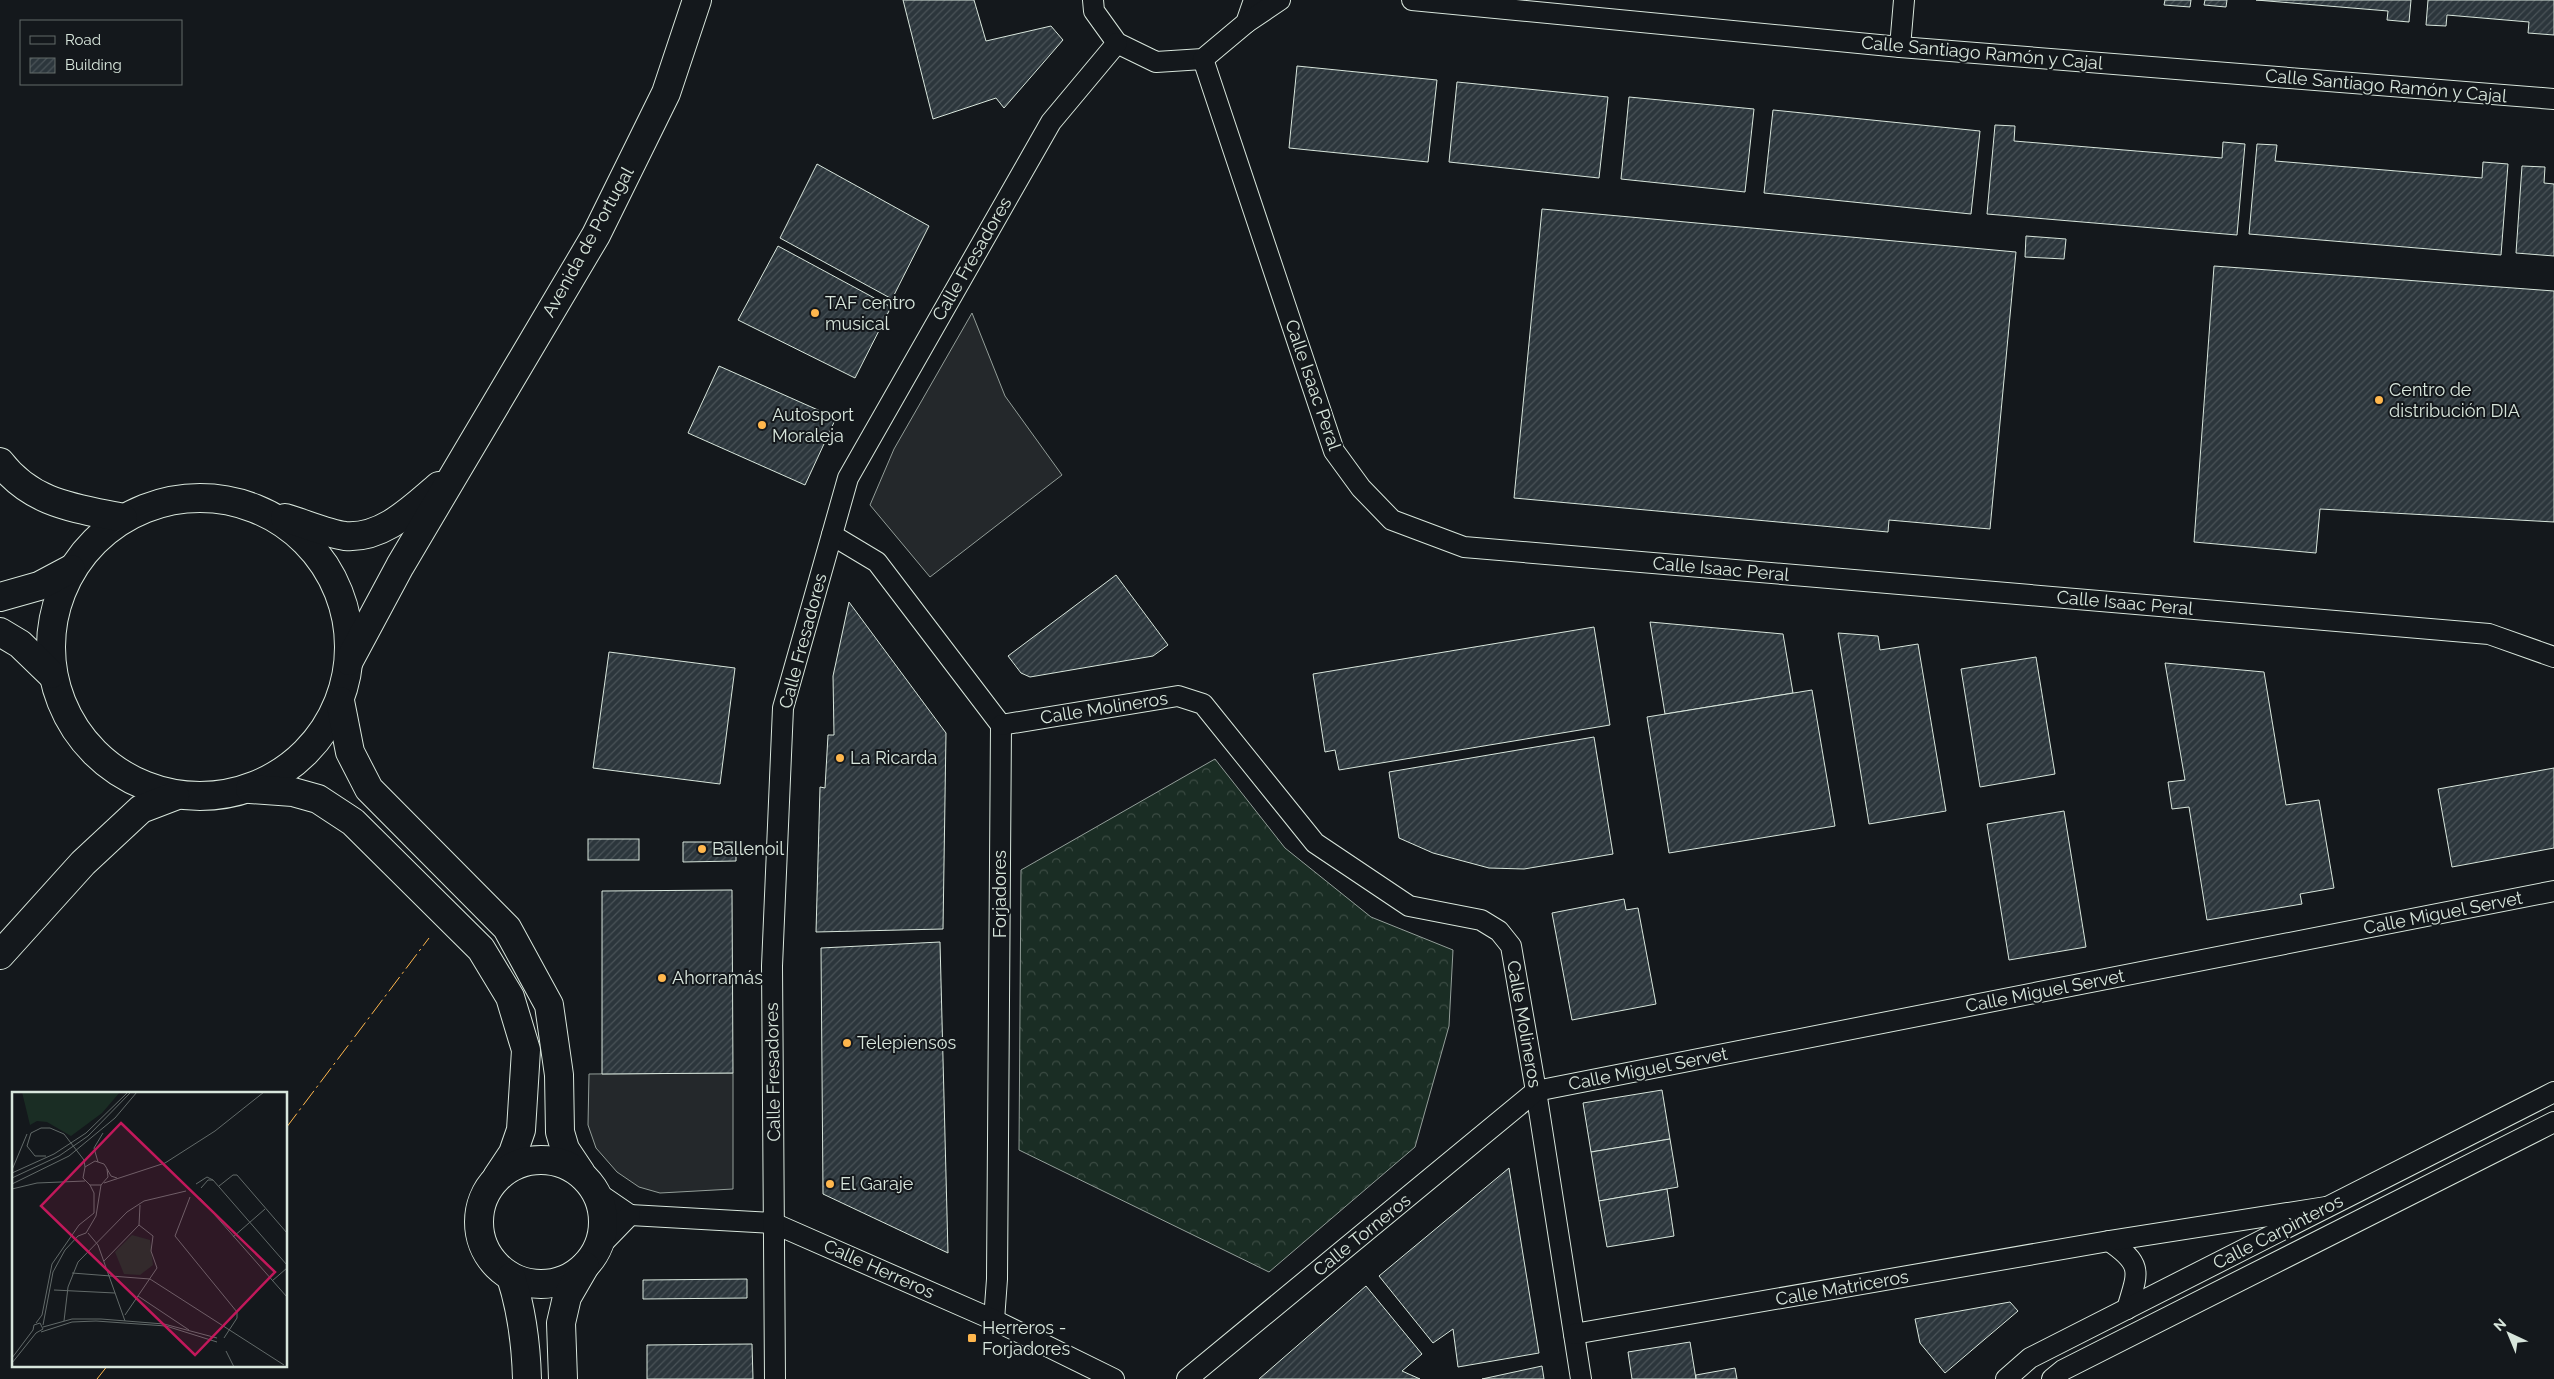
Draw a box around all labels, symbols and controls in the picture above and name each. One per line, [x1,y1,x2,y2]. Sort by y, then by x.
legend [20,20,182,85]
text: Road [65,31,101,49]
street label: Calle Santiago Ramón y Cajal [1860,31,2104,74]
text: Building [65,56,122,74]
street label: Calle Santiago Ramón y Cajal [2264,64,2508,107]
street label: Avenida de Portugal [538,163,638,320]
street label: Calle Fresadores [928,193,1016,324]
place label: TAF centro musical [825,292,916,334]
marker: TAF centro musical [809,307,821,319]
street label: Calle Isaac Peral [1281,317,1346,453]
place label: Centro de distribución DIA [2389,379,2520,421]
marker: Centro de distribución DIA [2373,394,2385,406]
place label: Autosport Moraleja [772,404,854,446]
marker: Autosport Moraleja [756,419,768,431]
street label: Calle Isaac Peral [1652,552,1790,585]
street label: Calle Fresadores [774,571,831,711]
street label: Calle Isaac Peral [2056,586,2194,619]
street label: Calle Molineros [1039,687,1169,728]
place label: La Ricarda [850,747,937,768]
marker: La Ricarda [834,752,846,764]
place label: Ballenoil [712,838,784,859]
marker: Ballenoil [696,843,708,855]
street label: Forjadores [989,850,1010,938]
street label: Calle Miguel Servet [2362,887,2524,938]
street label: Calle Molineros [1503,959,1546,1089]
street label: Calle Miguel Servet [1964,965,2126,1016]
place label: Ahorramás [672,967,763,988]
marker: Ahorramás [656,972,668,984]
street label: Calle Fresadores [761,1002,784,1142]
place label: Telepiensos [857,1032,956,1053]
marker: Telepiensos [841,1037,853,1049]
street label: Calle Miguel Servet [1567,1043,1729,1094]
inset map [12,1092,288,1366]
place label: El Garaje [840,1173,914,1194]
marker: El Garaje [824,1178,836,1190]
street label: Calle Torneros [1309,1189,1415,1280]
street label: Calle Carpìnteros [2209,1190,2346,1273]
street label: Calle Herreros [821,1235,938,1302]
street label: Calle Matriceros [1774,1265,1910,1310]
north arrow [2484,1309,2534,1359]
text: N [2491,1315,2509,1334]
place label: Herreros - Forjadores [982,1317,1070,1359]
marker: Herreros - Forjadores [966,1332,978,1344]

